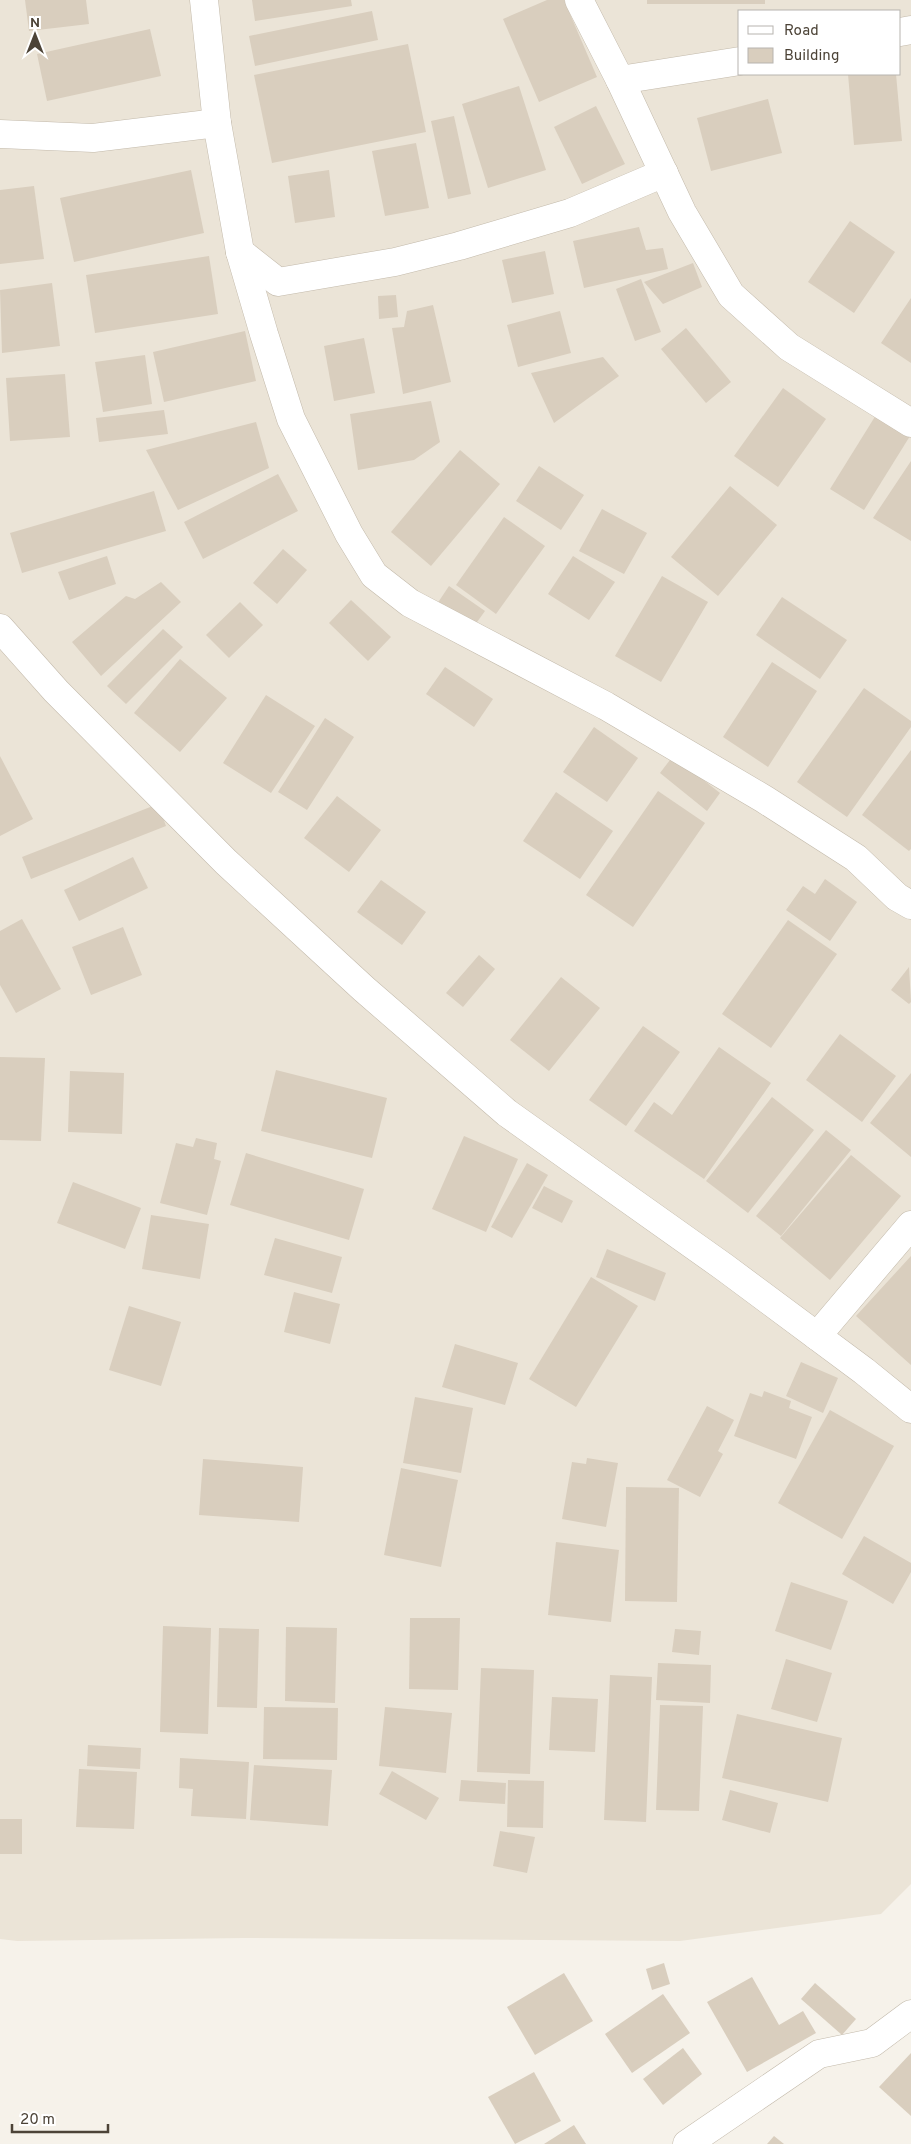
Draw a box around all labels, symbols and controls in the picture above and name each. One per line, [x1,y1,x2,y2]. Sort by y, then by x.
north arrow [10,10,60,60]
legend [738,10,901,75]
text: N [30,15,40,32]
text: Road [784,22,819,41]
text: Building [784,47,839,66]
scale bar [12,2102,109,2134]
text: 20 m [20,2111,55,2130]

